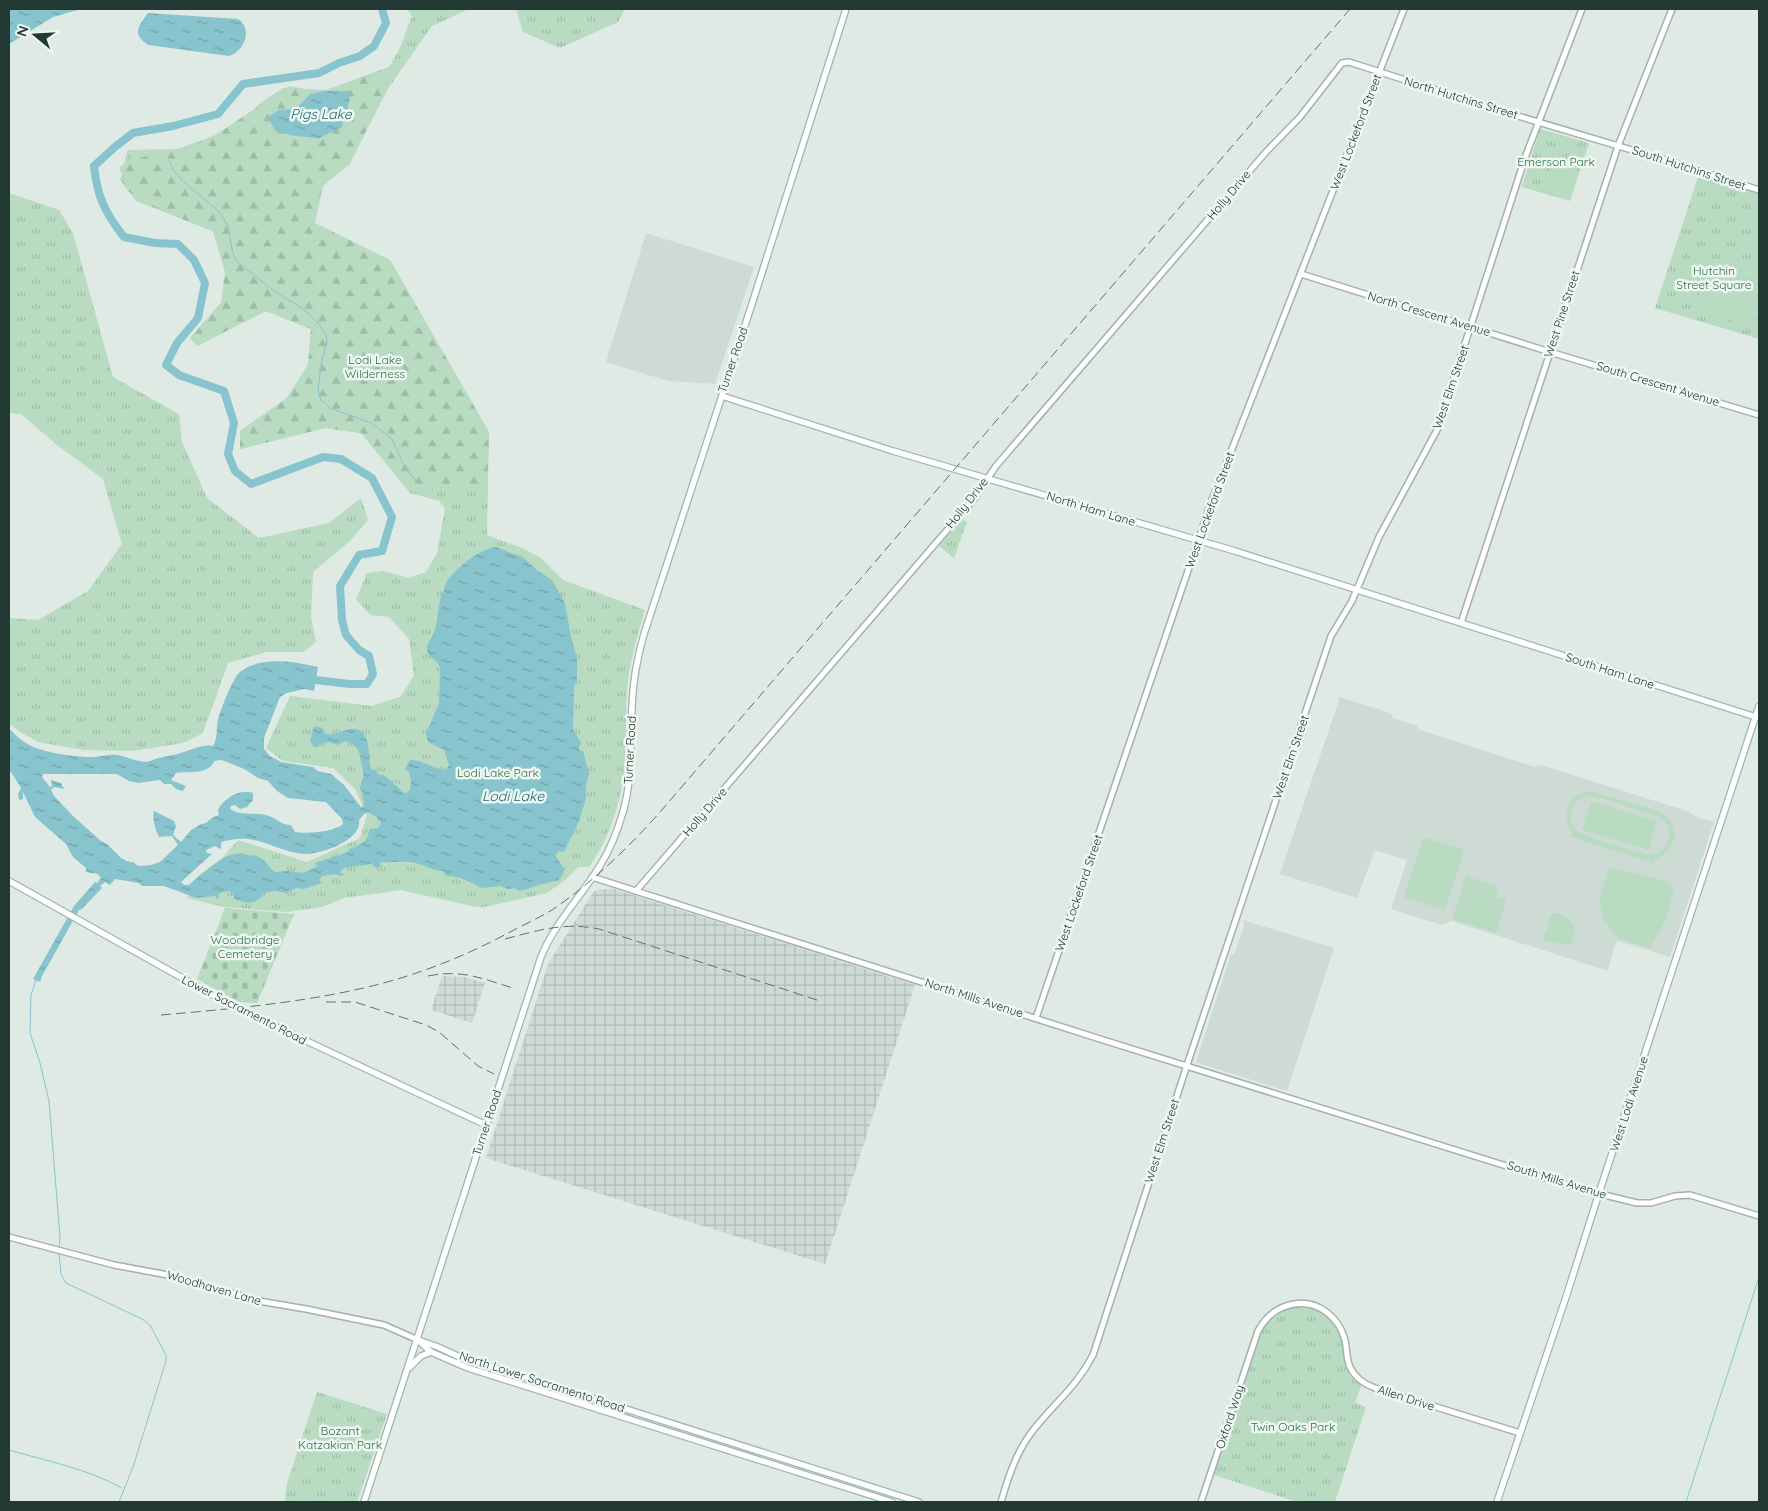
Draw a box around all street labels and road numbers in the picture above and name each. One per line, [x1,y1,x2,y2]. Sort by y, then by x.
street label: West Lockeford Street [1327,72,1385,192]
street label: North Hutchins Street [1402,73,1520,122]
street label: South Hutchins Street [1630,142,1748,193]
street label: Holly Drive [1204,167,1254,223]
street label: West Pine Street [1540,268,1583,359]
street label: North Crescent Avenue [1366,288,1493,339]
street label: Turner Road [714,325,751,395]
street label: West Elm Street [1429,343,1472,431]
street label: South Crescent Avenue [1595,358,1722,409]
street label: West Lockeford Street [1181,450,1238,570]
street label: Holly Drive [942,474,991,531]
street label: North Ham Lane [1045,488,1138,529]
street label: South Ham Lane [1564,649,1657,692]
street label: West Elm Street [1269,713,1312,801]
street label: Turner Road [620,715,639,785]
street label: Holly Drive [679,784,730,839]
street label: West Lockeford Street [1051,832,1106,953]
street label: Lower Sacramento Road [179,971,309,1048]
street label: North Mills Avenue [923,975,1026,1021]
street label: West Lodi Avenue [1606,1054,1651,1153]
street label: Turner Road [469,1088,504,1158]
street label: West Elm Street [1141,1097,1182,1185]
street label: South Mills Avenue [1506,1157,1609,1202]
street label: Woodhaven Lane [165,1267,263,1308]
street label: North Lower Sacramento Road [458,1348,627,1415]
street label: Allen Drive [1376,1381,1437,1414]
street label: Oxford Way [1212,1383,1247,1451]

